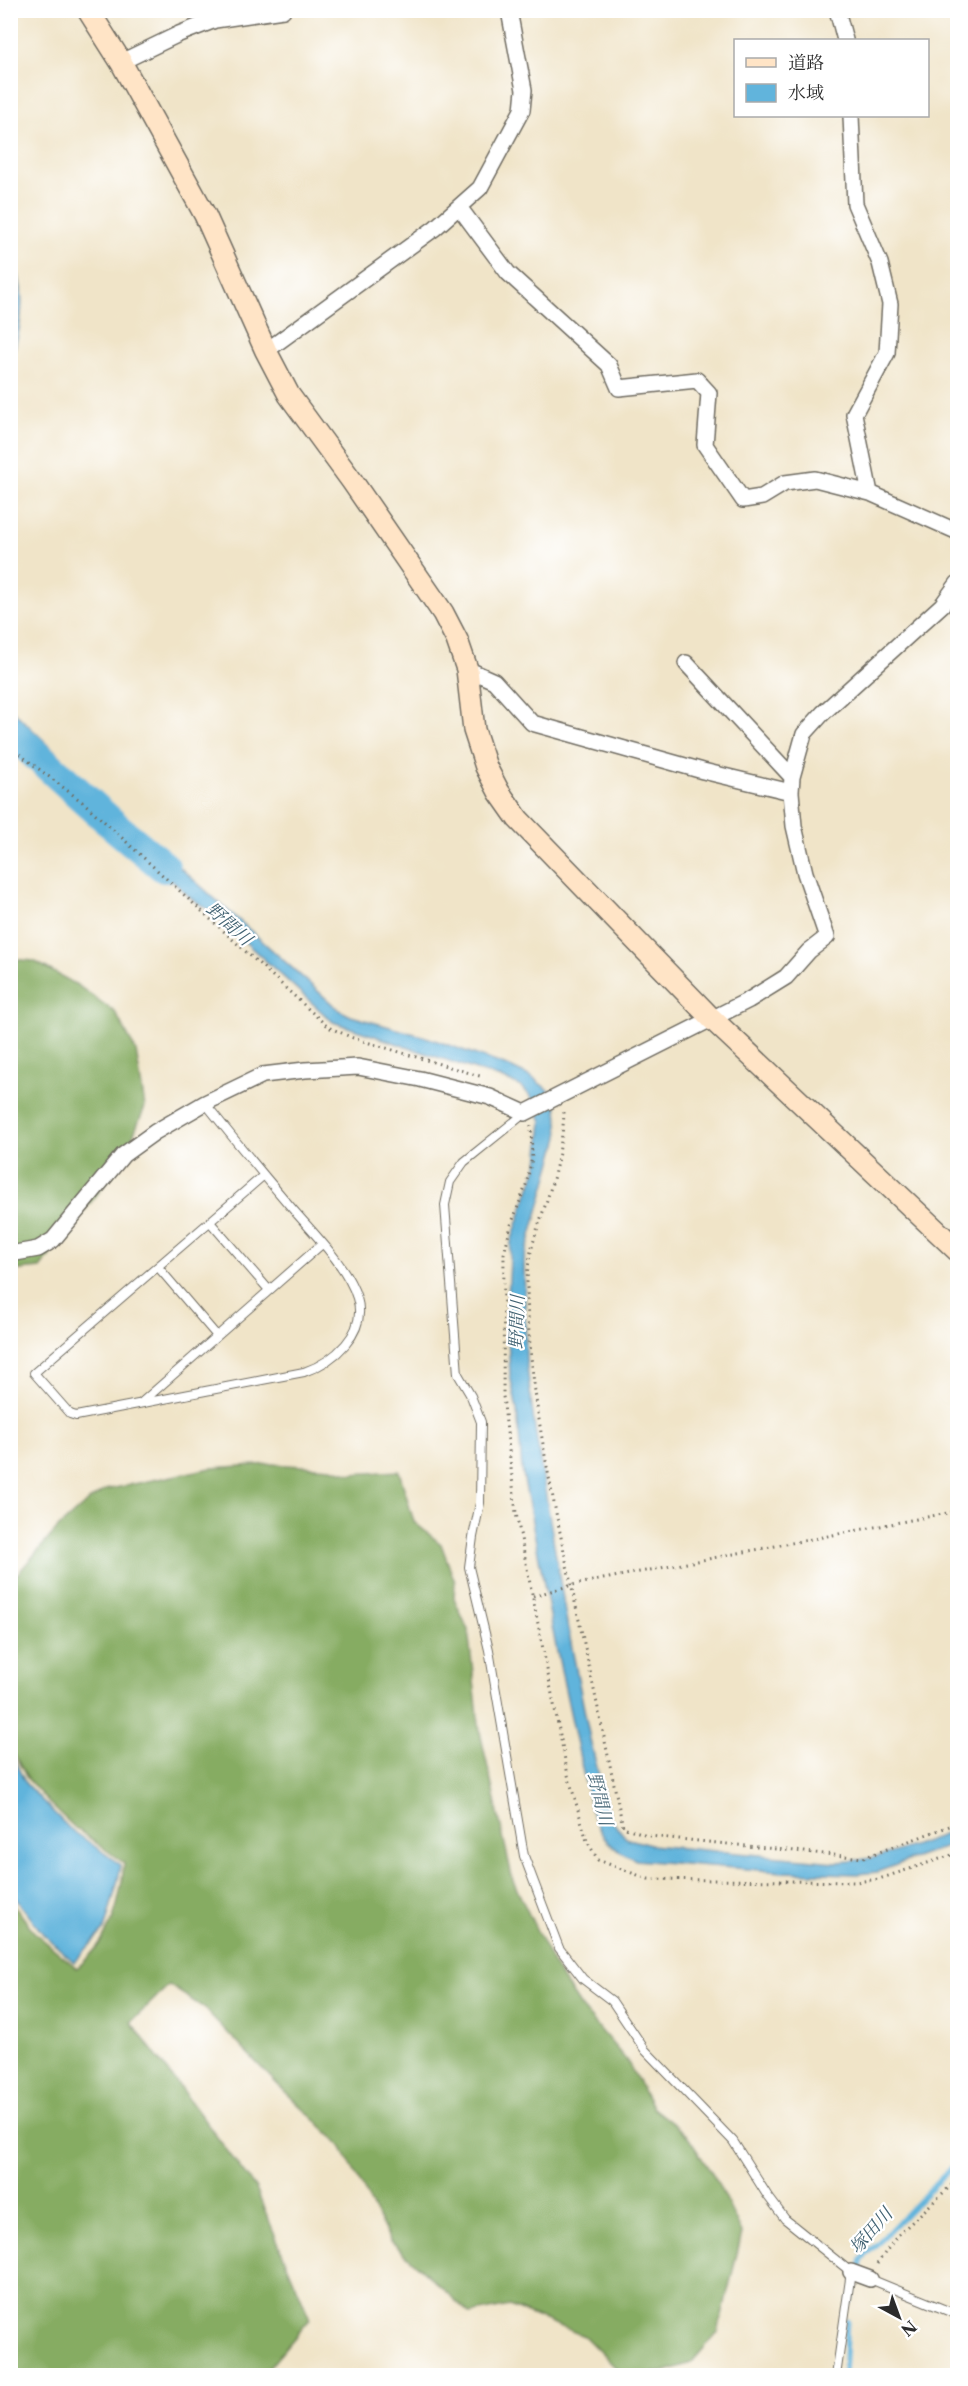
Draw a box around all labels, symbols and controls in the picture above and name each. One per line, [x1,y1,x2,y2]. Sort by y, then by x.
legend [734,39,929,117]
text: 道路 [788,52,824,74]
text: 水域 [788,82,824,104]
water label: 野間川 [202,898,258,952]
water label: 野間川 [505,1293,529,1349]
water label: 野間川 [583,1770,618,1830]
water label: 塚田川 [845,2202,898,2259]
north arrow [869,2287,929,2347]
text: N [897,2316,921,2340]

